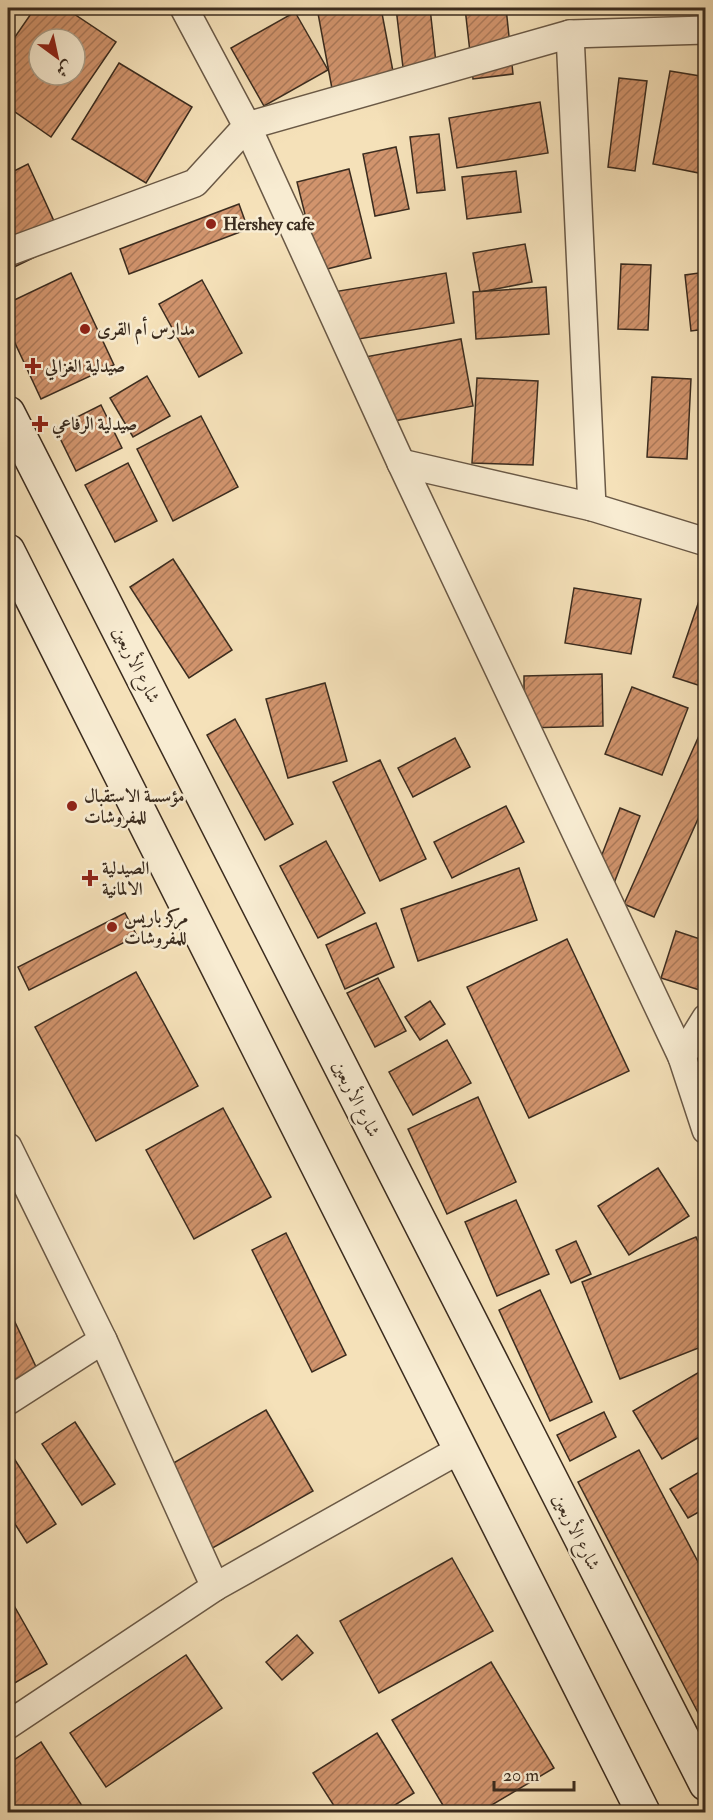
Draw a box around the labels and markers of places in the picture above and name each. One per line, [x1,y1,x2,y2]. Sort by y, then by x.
place label: Hershey cafe [223,213,315,236]
marker: Hershey cafe [204,217,218,231]
place label: مدارس أم القرى [97,316,195,345]
marker: مدارس أم القرى [78,322,92,336]
place label: صيدلية الغزالي [44,355,125,381]
marker: صيدلية الغزالي [26,359,40,373]
place label: صيدلية الرفاعي [51,413,137,439]
marker: صيدلية الرفاعي [33,417,47,431]
place label: مؤسسة الاستقبال للمفروشات [84,785,185,829]
marker: مؤسسة الاستقبال للمفروشات [65,799,79,813]
place label: الصيدلية الالمانية [102,857,149,901]
marker: الصيدلية الالمانية [83,871,97,885]
place label: مركز باريس للمفروشات [124,906,188,950]
marker: مركز باريس للمفروشات [105,920,119,934]

